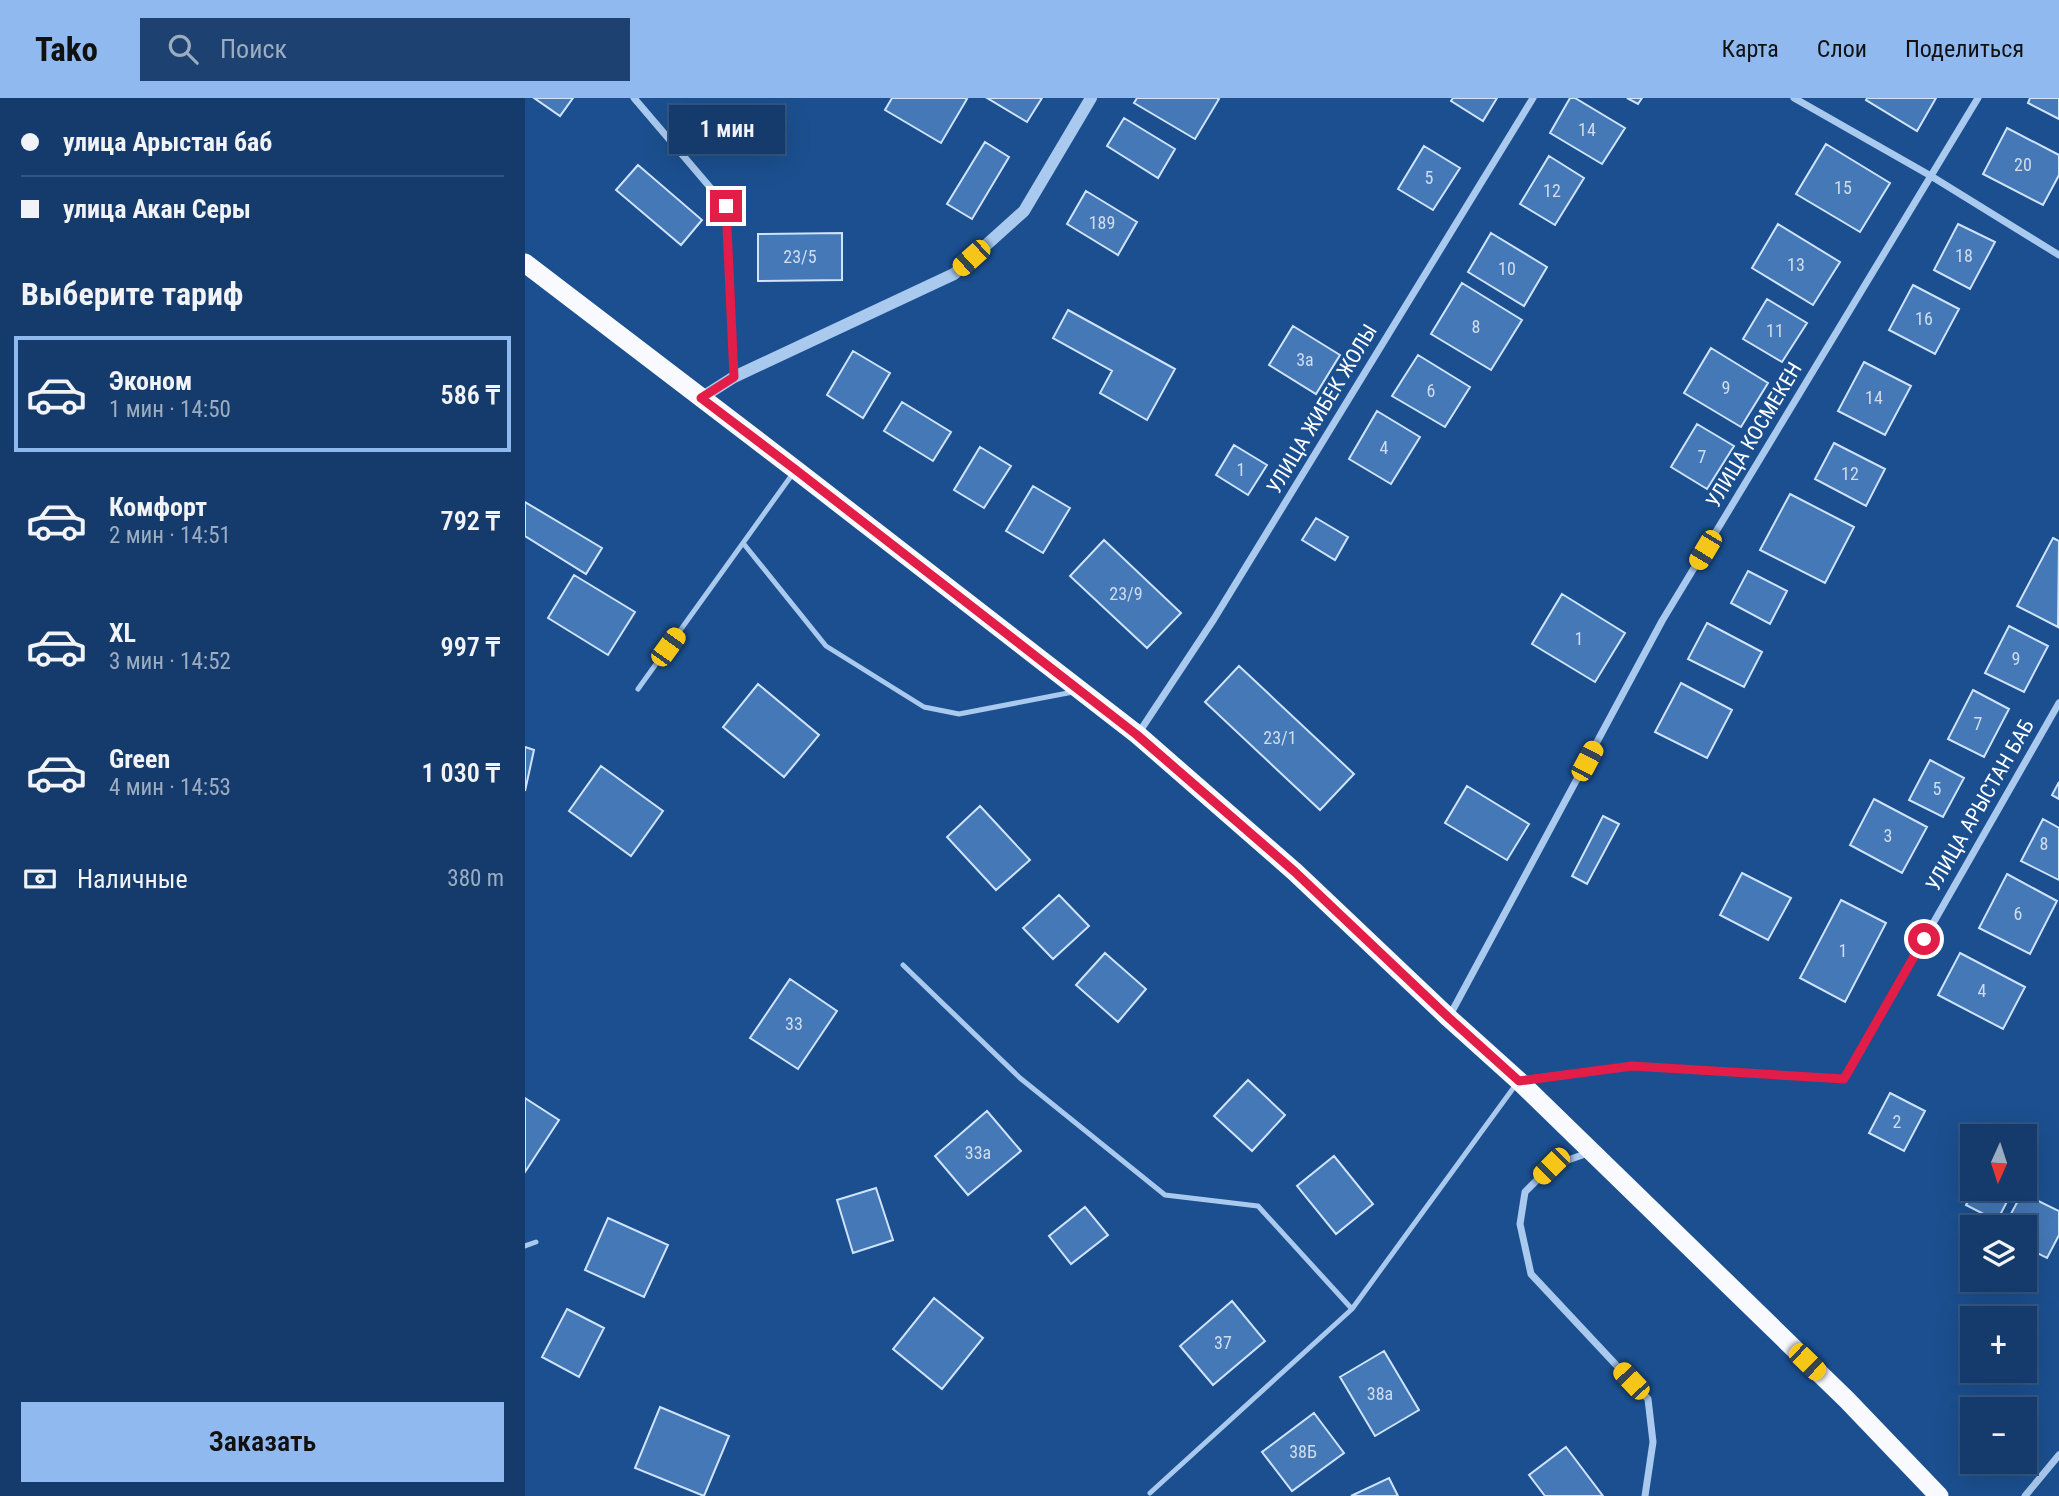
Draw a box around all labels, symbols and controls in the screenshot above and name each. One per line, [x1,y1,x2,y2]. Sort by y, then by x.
search box [140,18,630,81]
text: Tako [35,30,98,69]
icon: search [164,30,202,68]
text: Поиск [220,34,287,64]
text: Карта [1721,35,1779,63]
text: Слои [1817,35,1867,63]
text: Поделиться [1905,35,2024,63]
callout: 1 мин [668,105,784,154]
text: 1 мин [699,116,755,143]
house number: 14 [1578,119,1596,140]
text: улица Арыстан баб [63,127,272,157]
house number: 20 [2014,154,2032,175]
house number: 5 [1425,167,1434,188]
house number: 15 [1834,177,1852,198]
house number: 12 [1543,180,1561,201]
route end [710,190,742,222]
text: улица Акан Серы [63,194,251,224]
house number: 189 [1089,212,1115,233]
car [949,236,994,280]
house number: 18 [1955,245,1973,266]
house number: 23/5 [783,246,817,267]
house number: 13 [1787,254,1805,275]
house number: 10 [1498,258,1516,279]
text: Выберите тариф [21,275,243,313]
house number: 16 [1915,308,1933,329]
house number: 8 [1472,316,1480,337]
street label: УЛИЦА ЖИБЕК ЖОЛЫ [1262,320,1382,498]
house number: 11 [1766,320,1784,341]
house number: 3а [1296,349,1314,370]
street label: УЛИЦА КОСМЕКЕН [1701,358,1807,512]
icon: car [25,363,88,426]
text: Эконом [109,366,192,396]
house number: 9 [1722,377,1730,398]
text: 586 ₸ [441,380,500,410]
house number: 6 [1427,380,1435,401]
house number: 14 [1865,387,1883,408]
text: 1 мин · 14:50 [109,396,231,423]
house number: 4 [1380,437,1389,458]
house number: 7 [1698,446,1707,467]
house number: 1 [1237,459,1245,480]
house number: 12 [1841,463,1859,484]
icon: car [25,489,88,552]
text: Комфорт [109,492,207,522]
text: 792 ₸ [441,506,500,536]
text: 2 мин · 14:51 [109,522,231,549]
car [1686,527,1725,573]
house number: 23/9 [1109,583,1143,604]
icon: car [25,615,88,678]
text: XL [109,618,136,648]
car [648,624,689,670]
house number: 1 [1575,628,1583,649]
text: 997 ₸ [441,632,500,662]
text: 3 мин · 14:52 [109,648,231,675]
house number: 9 [2012,648,2020,669]
house number: 7 [1974,713,1983,734]
street label: УЛИЦА АРЫСТАН БАБ [1921,715,2039,895]
house number: 23/1 [1263,727,1297,748]
car [1568,738,1607,784]
icon: car [25,741,88,804]
text: Green [109,744,170,774]
text: 1 030 ₸ [422,758,500,788]
text: 4 мин · 14:53 [109,774,231,801]
house number: 5 [1933,778,1942,799]
house number: 3 [1884,825,1892,846]
house number: 8 [2040,833,2048,854]
icon: cash [21,860,59,898]
text: Наличные [77,864,188,894]
text: 380 m [447,865,504,892]
house number: 6 [2014,903,2022,924]
route start [1908,923,1940,955]
house number: 1 [1839,940,1847,961]
house number: 4 [1978,980,1987,1001]
house number: 33 [785,1013,803,1034]
house number: 2 [1893,1111,1902,1132]
north arrow [1960,1124,2037,1200]
map controls [1960,1124,2037,1474]
house number: 33а [965,1142,991,1163]
car [1529,1144,1574,1188]
button: layers [1960,1215,2037,1292]
button: + [1960,1306,2037,1383]
house number: 37 [1214,1332,1232,1353]
car [1785,1340,1830,1384]
car [1609,1358,1654,1404]
house number: 38а [1367,1383,1393,1404]
button: − [1960,1397,2037,1474]
button: Заказать [21,1402,504,1482]
house number: 38Б [1289,1441,1317,1462]

